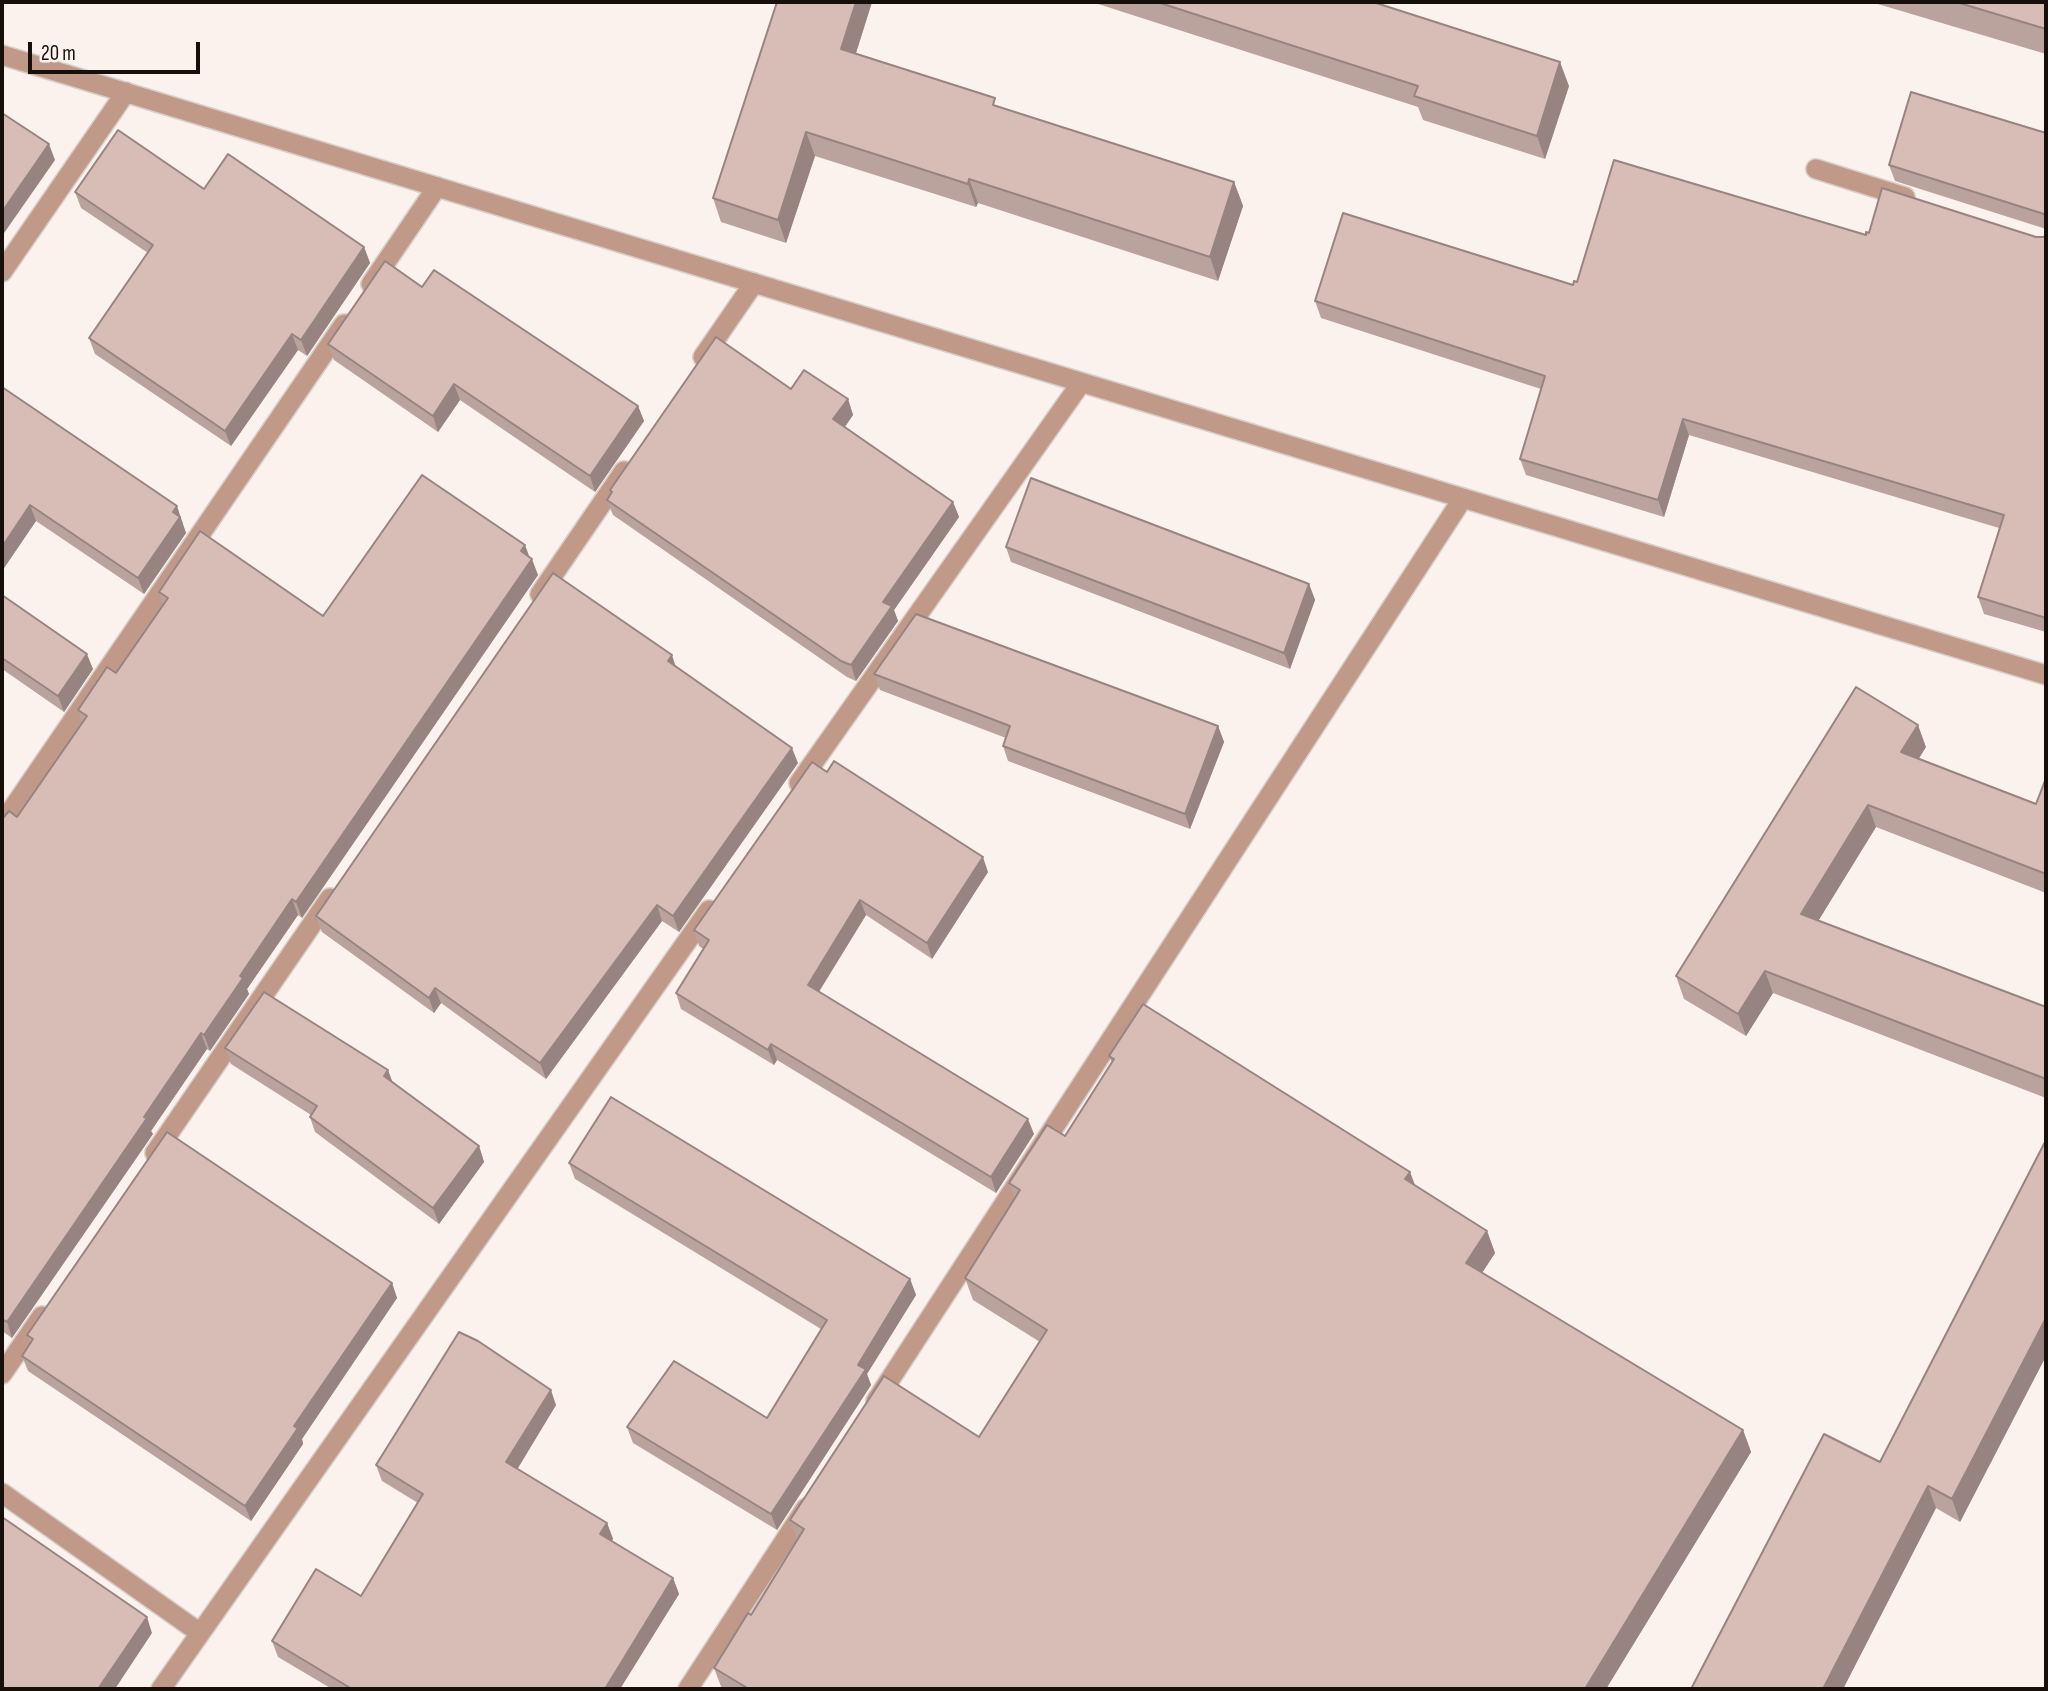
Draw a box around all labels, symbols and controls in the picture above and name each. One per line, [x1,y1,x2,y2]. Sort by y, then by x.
scale bar [32,28,203,72]
text: 20 m [41,41,76,66]

